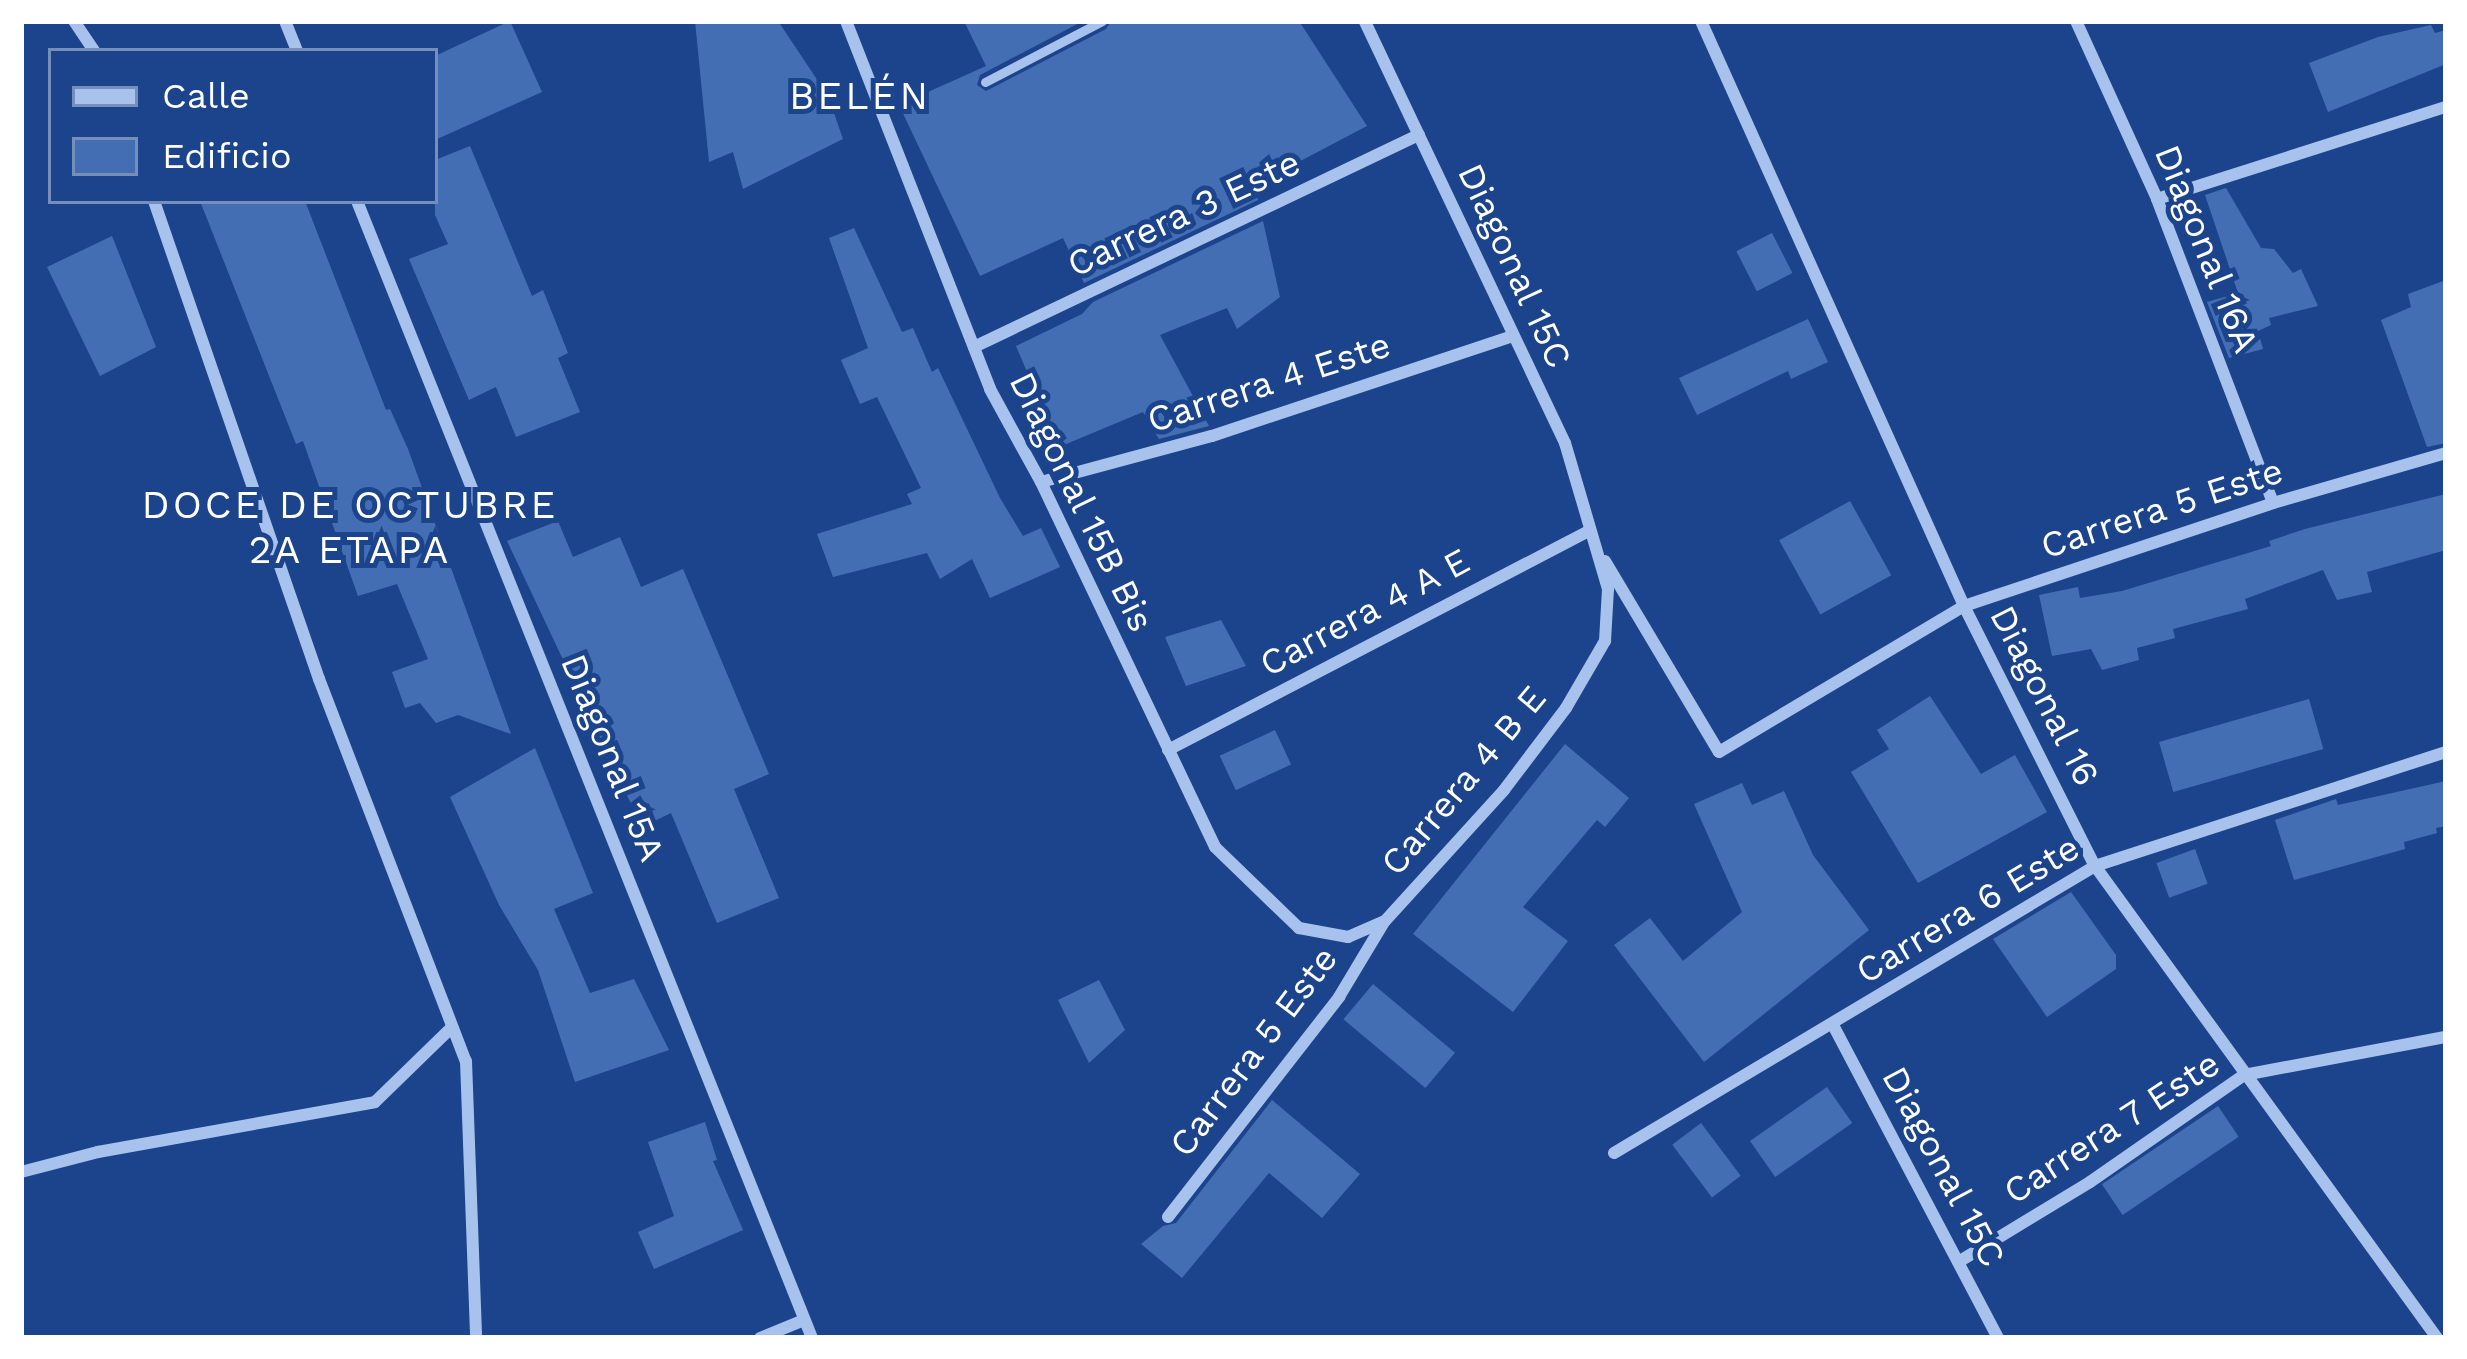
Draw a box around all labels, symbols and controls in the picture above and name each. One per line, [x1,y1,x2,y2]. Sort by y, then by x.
legend [48,48,438,204]
district label: BELÉN [789,73,931,119]
text: Calle [162,75,250,117]
text: Edificio [162,135,292,177]
street label: Diagonal 16A [2144,138,2268,360]
street label: Carrera 3 Este [1060,141,1308,287]
street label: Diagonal 15C [1447,156,1581,376]
street label: Carrera 4 Este [1142,323,1396,443]
street label: Diagonal 15B Bis [999,364,1163,640]
street label: Carrera 5 Este [2035,449,2289,569]
district label: DOCE DE OCTUBRE 2A ETAPA [142,483,558,574]
street label: Carrera 4 A E [1251,539,1479,687]
street label: Diagonal 16 [1980,598,2108,794]
street label: Diagonal 15A [551,647,673,869]
street label: Carrera 4 B E [1372,677,1556,885]
street label: Carrera 6 Este [1848,826,2088,994]
street label: Carrera 5 Este [1161,938,1347,1166]
street label: Carrera 7 Este [1995,1041,2229,1215]
street label: Diagonal 15C [1872,1059,2014,1275]

